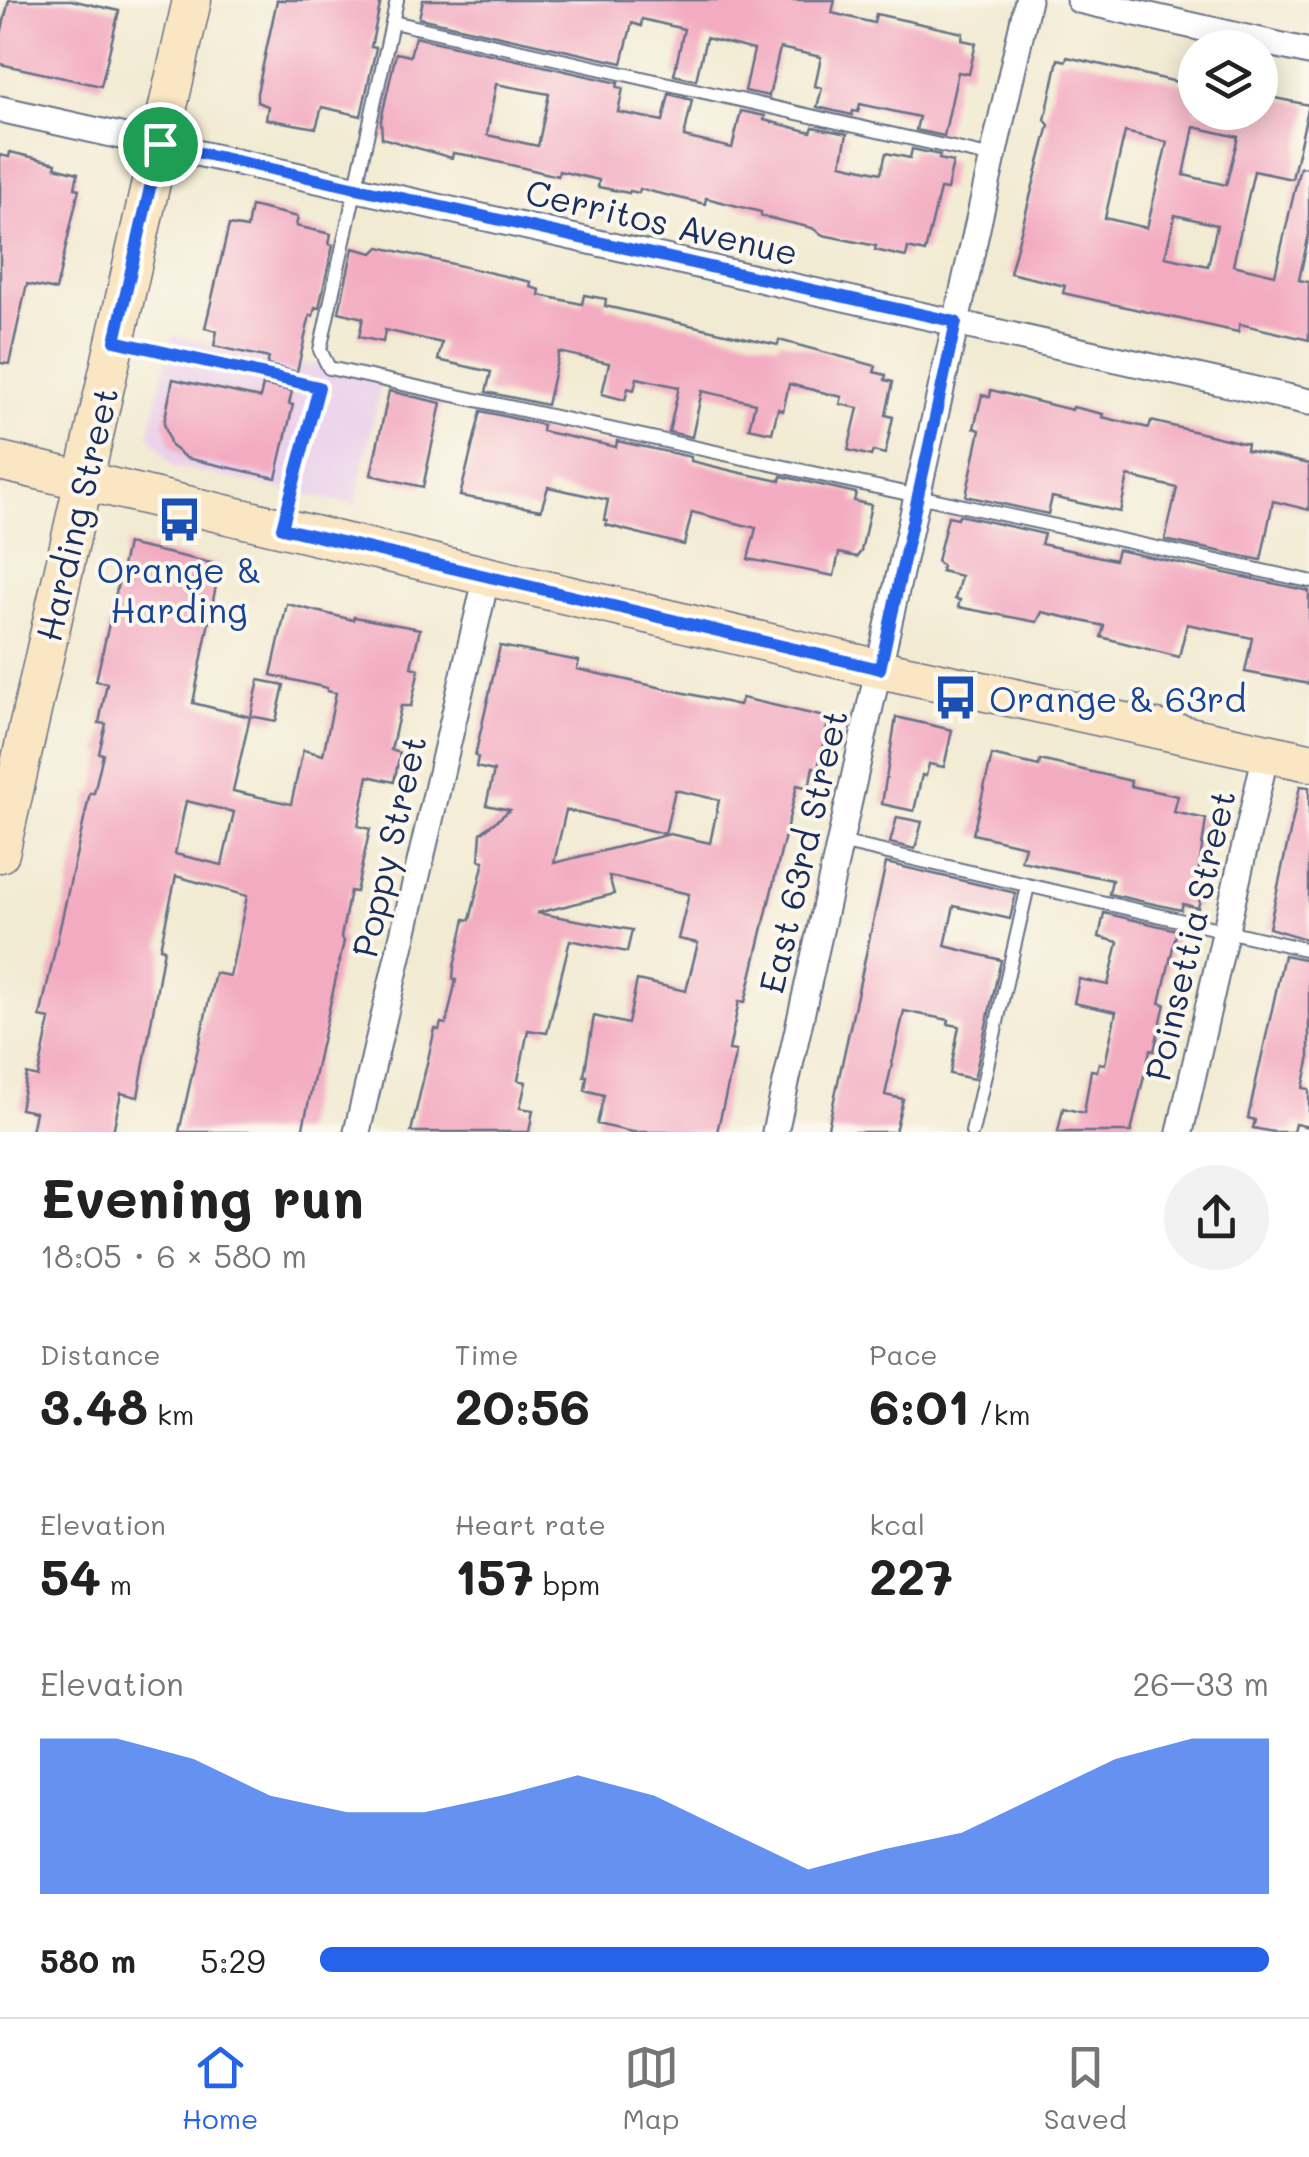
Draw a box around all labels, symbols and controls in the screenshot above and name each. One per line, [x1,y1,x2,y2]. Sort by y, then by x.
map controls [1178,30,1278,130]
button: layers [1178,30,1278,130]
pin [118,102,203,187]
icon: arrive [133,117,188,172]
street label: Cerritos Avenue [521,167,803,275]
street label: Harding Street [24,382,128,646]
bus stop icon: Orange & Harding [155,495,203,543]
place label: Orange & Harding [97,546,261,632]
bus stop icon: Orange & 63rd [932,674,980,722]
place label: Orange & 63rd [989,675,1247,721]
street label: East 63rd Street [747,705,857,997]
street label: Poppy Street [340,731,436,961]
street label: Poinsettia Street [1133,785,1245,1085]
text: Evening run [40,1160,364,1232]
button: share [1164,1165,1269,1270]
text: 18:05 · 6 × 580 m [40,1234,307,1276]
text: Distance [40,1336,161,1372]
text: Time [455,1336,518,1372]
text: Pace [869,1336,938,1372]
text: 3.48 [40,1372,148,1438]
text: 20:56 [455,1372,590,1438]
text: 6:01 [869,1372,970,1438]
text: km [148,1396,194,1432]
text: /km [970,1396,1031,1432]
text: Elevation [40,1506,166,1542]
text: Heart rate [455,1506,606,1542]
text: kcal [869,1506,925,1542]
text: 54 [40,1542,101,1608]
text: 157 [455,1542,534,1608]
text: 227 [869,1542,953,1608]
text: m [101,1566,132,1602]
text: bpm [534,1566,600,1602]
text: Elevation [40,1662,184,1704]
text: 26–33 m [1132,1662,1269,1704]
text: 580 m [40,1939,136,1981]
text: 5:29 [200,1939,265,1981]
tab: Home [182,2040,258,2136]
tab: Map [623,2040,680,2136]
tab: Saved [1044,2040,1127,2136]

